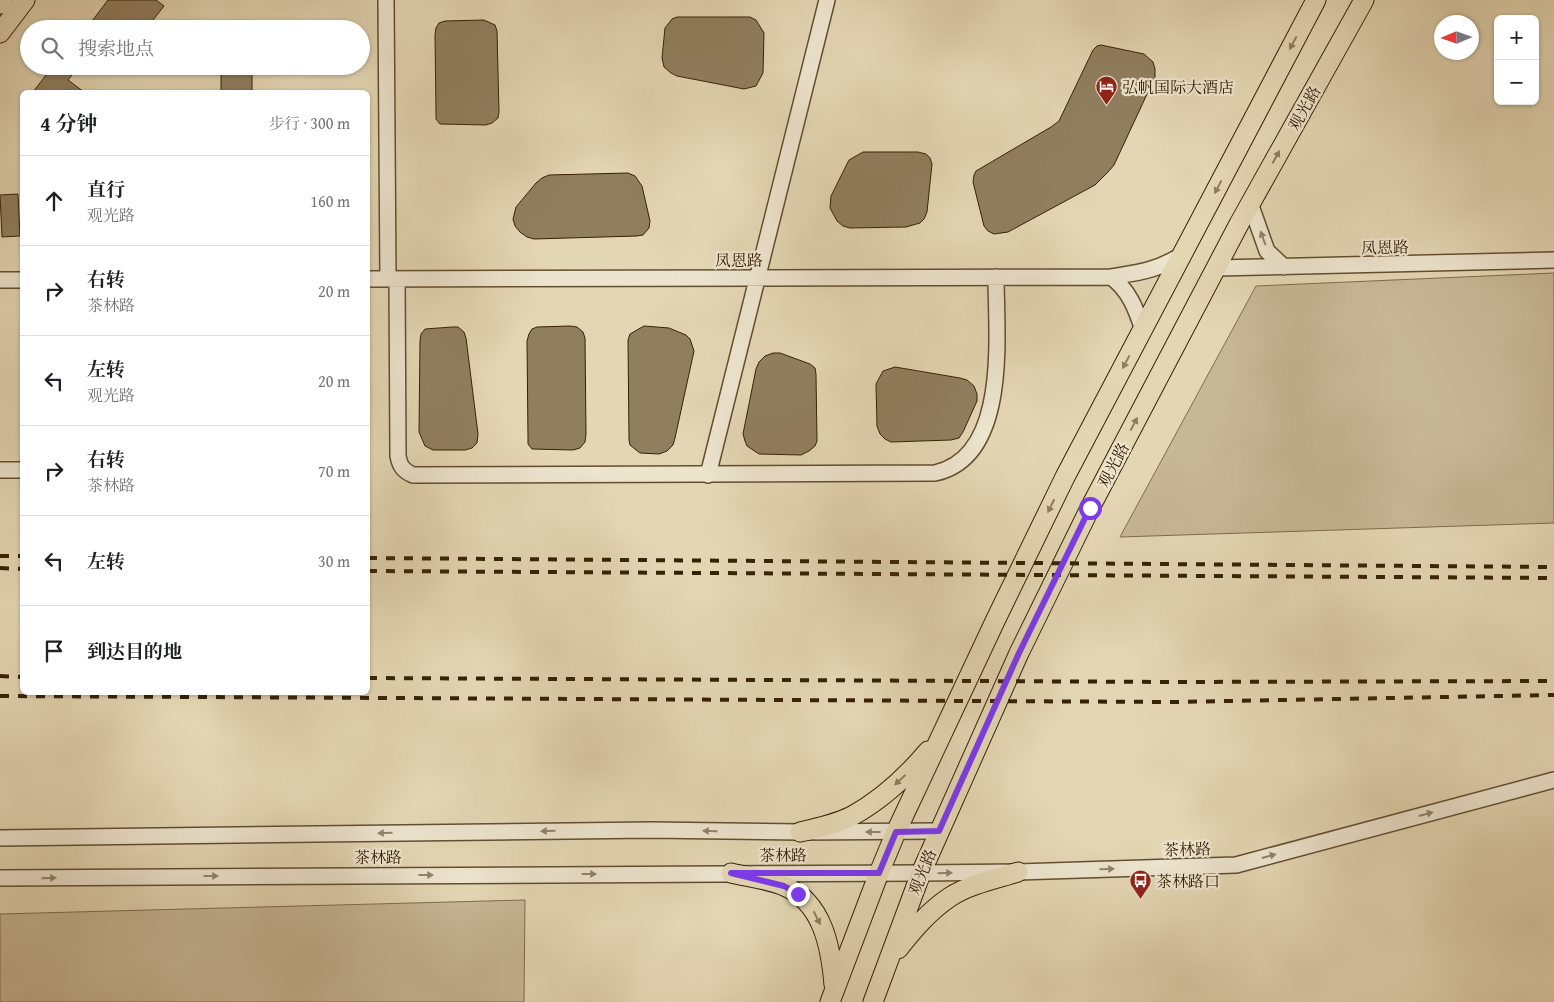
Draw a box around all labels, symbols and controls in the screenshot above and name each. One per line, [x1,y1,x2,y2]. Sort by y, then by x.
north arrow [1434,15,1479,60]
map controls [1494,15,1539,105]
button: + [1494,15,1539,60]
search box [20,20,370,75]
icon: search [38,34,66,62]
text: 搜索地点 [78,34,154,62]
one-way arrow [1289,36,1297,50]
button: − [1494,60,1539,105]
hotel icon: 弘帆国际大酒店 [1094,75,1118,106]
place label: 弘帆国际大酒店 [1122,75,1234,99]
street label: 观光路 [1282,81,1326,135]
text: 4 分钟 [40,108,98,139]
text: 步行 · 300 m [269,111,350,135]
one-way arrow [1272,150,1280,165]
text: 直行 [87,175,125,203]
one-way arrow [1214,180,1222,194]
icon: ahead [40,187,68,215]
text: 160 m [310,189,350,213]
text: 观光路 [87,203,135,227]
one-way arrow [1259,230,1267,245]
street label: 凤恩路 [1361,235,1409,259]
street label: 凤恩路 [715,248,763,272]
text: 右转 [87,265,125,293]
icon: right [40,277,68,305]
text: 20 m [318,279,350,303]
text: 茶林路 [87,293,135,317]
text: 左转 [87,355,125,383]
one-way arrow [1122,355,1130,369]
icon: left [40,367,68,395]
text: 20 m [318,369,350,393]
text: 观光路 [87,383,135,407]
one-way arrow [1130,417,1138,432]
street label: 观光路 [1091,438,1135,492]
text: 右转 [87,445,125,473]
icon: right [40,457,68,485]
text: 70 m [318,459,350,483]
text: 茶林路 [87,473,135,497]
route start [1079,497,1102,520]
one-way arrow [1047,499,1055,513]
icon: left [40,547,68,575]
text: 左转 [87,547,125,575]
text: 30 m [318,549,350,573]
icon: arrive [40,637,68,665]
text: 到达目的地 [87,637,182,665]
one-way arrow [895,774,907,786]
one-way arrow [1418,810,1433,818]
one-way arrow [540,827,556,835]
one-way arrow [702,827,718,835]
one-way arrow [865,828,881,836]
one-way arrow [377,829,393,837]
street label: 茶林路 [1163,836,1211,862]
street label: 茶林路 [759,843,807,867]
street label: 茶林路 [354,845,402,869]
street label: 观光路 [902,845,942,899]
one-way arrow [1261,852,1276,860]
one-way arrow [1100,865,1116,873]
one-way arrow [937,869,953,877]
bus stop icon: 茶林路口 [1128,869,1152,900]
place label: 茶林路口 [1156,869,1220,893]
one-way arrow [581,870,597,878]
one-way arrow [418,871,434,879]
one-way arrow [203,872,219,880]
one-way arrow [41,874,57,882]
route end [787,883,810,906]
one-way arrow [813,910,821,925]

